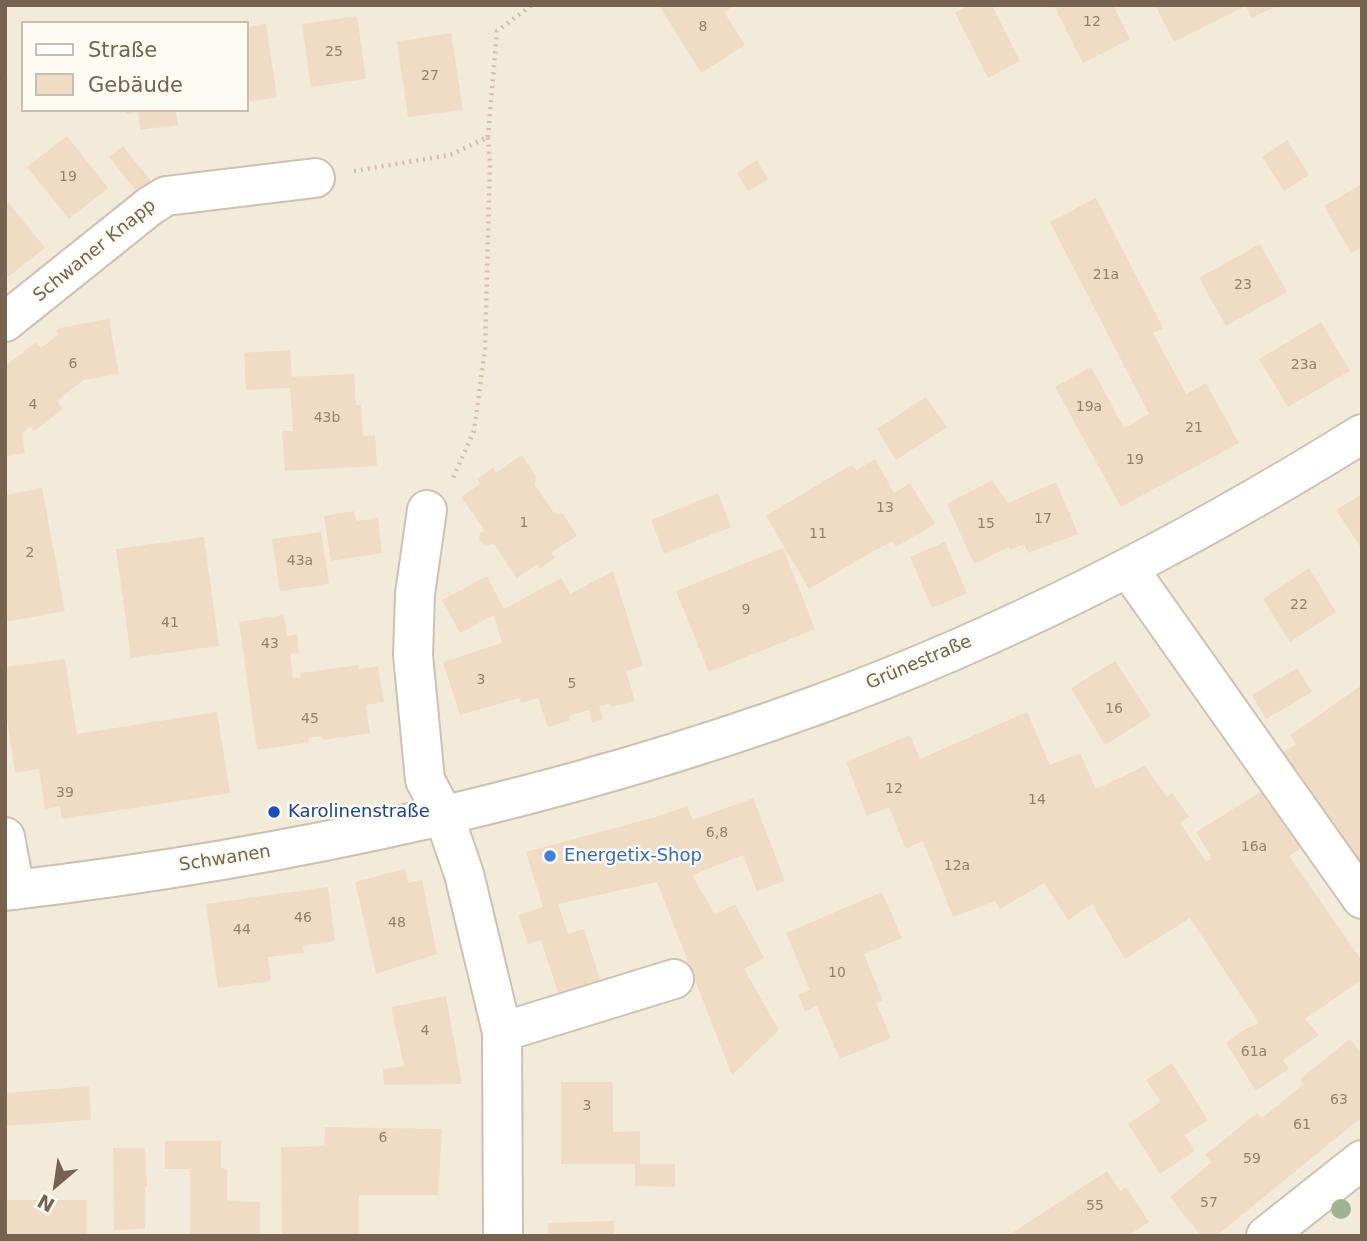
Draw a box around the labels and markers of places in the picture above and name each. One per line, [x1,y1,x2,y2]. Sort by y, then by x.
place label: Karolinenstraße [288,801,430,823]
marker: Karolinenstraße [266,804,282,820]
place label: Energetix-Shop [564,845,702,867]
marker: Energetix-Shop [542,848,558,864]

